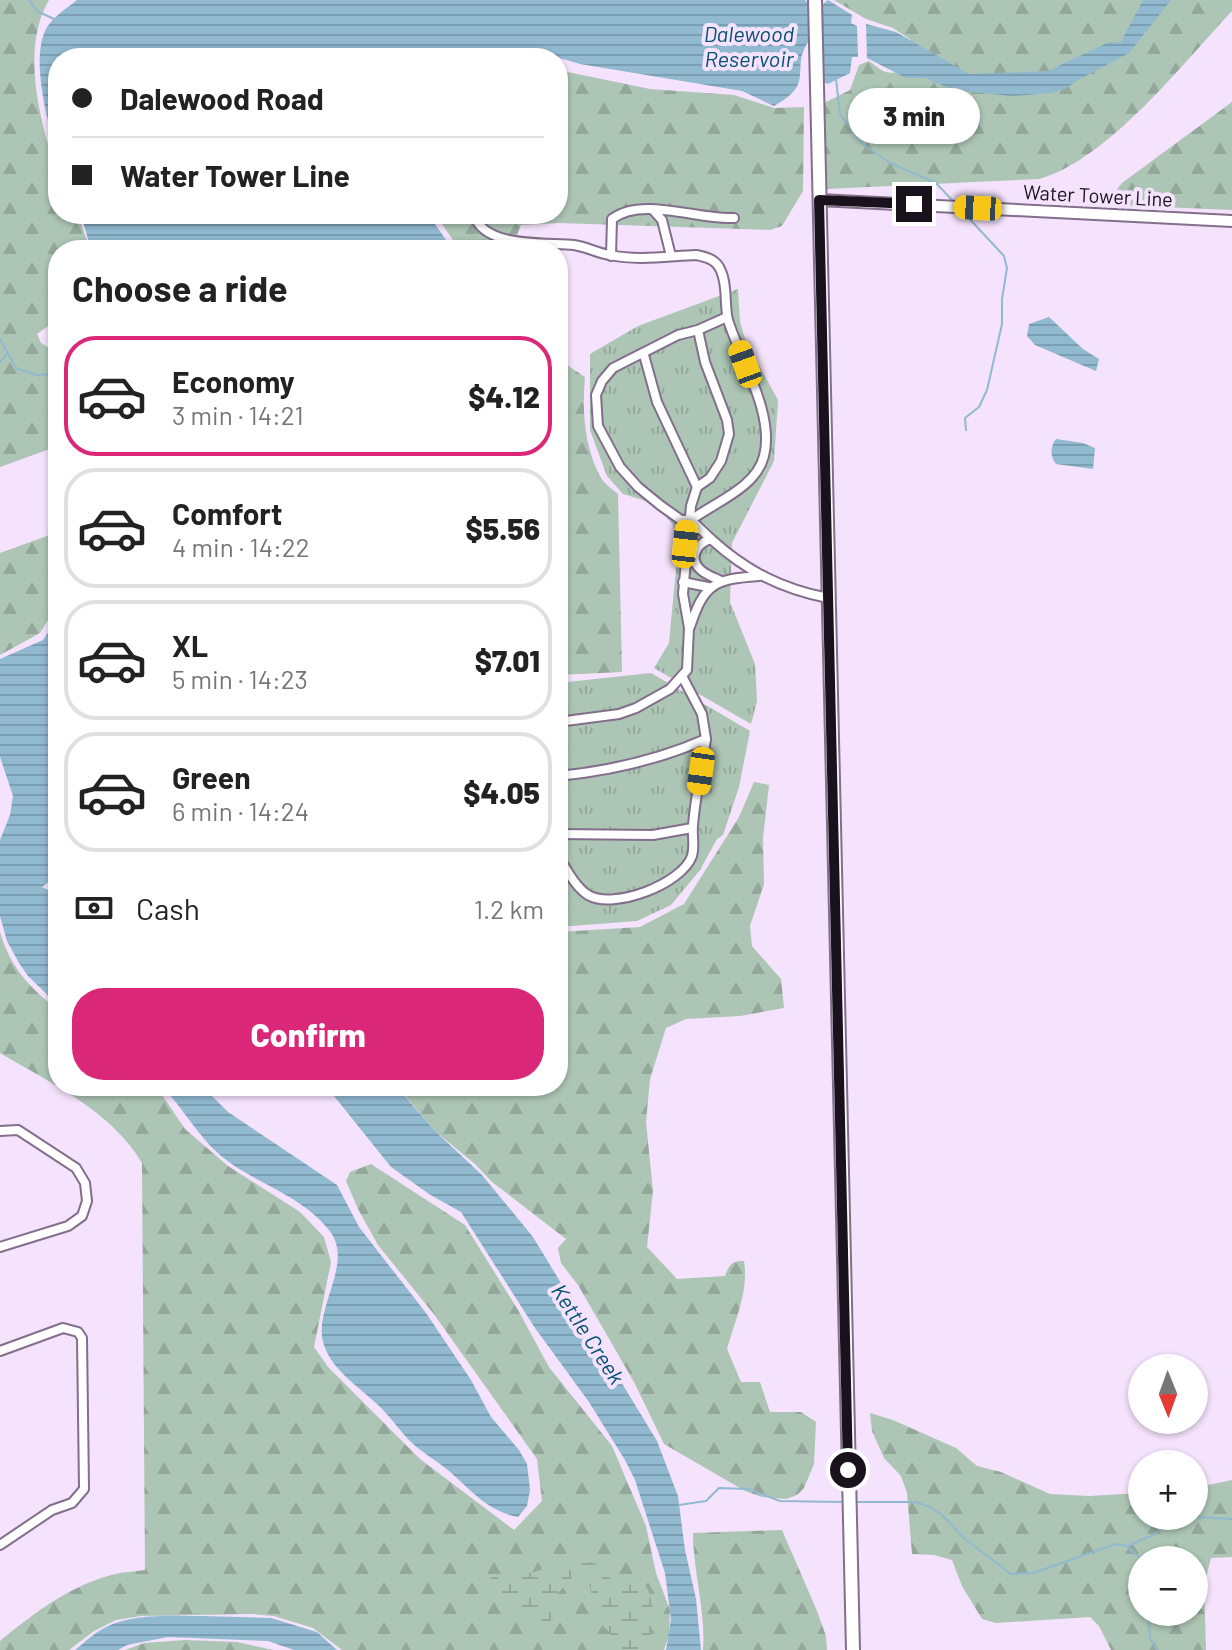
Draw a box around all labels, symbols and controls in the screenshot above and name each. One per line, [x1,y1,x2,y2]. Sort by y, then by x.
water label: Dalewood Reservoir [704,20,795,71]
text: Dalewood Road [120,80,324,116]
callout: 3 min [848,88,980,144]
text: 3 min [883,100,945,131]
text: Water Tower Line [120,157,350,193]
street label: Water Tower Line [1023,179,1174,211]
route end [896,186,932,222]
car [953,195,1003,221]
text: Choose a ride [72,266,288,309]
car [726,337,764,391]
icon: car [76,360,148,432]
text: Economy [172,363,295,399]
text: $4.12 [468,378,540,414]
text: 3 min · 14:21 [172,399,304,430]
icon: car [76,492,148,564]
text: Comfort [172,495,282,531]
text: $5.56 [466,510,540,546]
car [671,519,699,569]
text: 4 min · 14:22 [172,531,310,562]
icon: car [76,624,148,696]
text: XL [172,627,208,663]
text: $7.01 [475,642,540,678]
text: 5 min · 14:23 [172,663,308,694]
car [686,746,716,796]
icon: car [76,756,148,828]
text: Green [172,759,251,795]
text: $4.05 [463,774,540,810]
text: 6 min · 14:24 [172,795,309,826]
icon: cash [72,886,116,930]
text: Cash [136,890,200,926]
text: 1.2 km [474,893,544,924]
button: Confirm [72,988,544,1080]
water label: Kettle Creek [547,1279,631,1389]
north arrow [1128,1354,1208,1434]
map controls [1128,1354,1208,1626]
button: + [1128,1450,1208,1530]
route start [830,1452,866,1488]
button: − [1128,1546,1208,1626]

